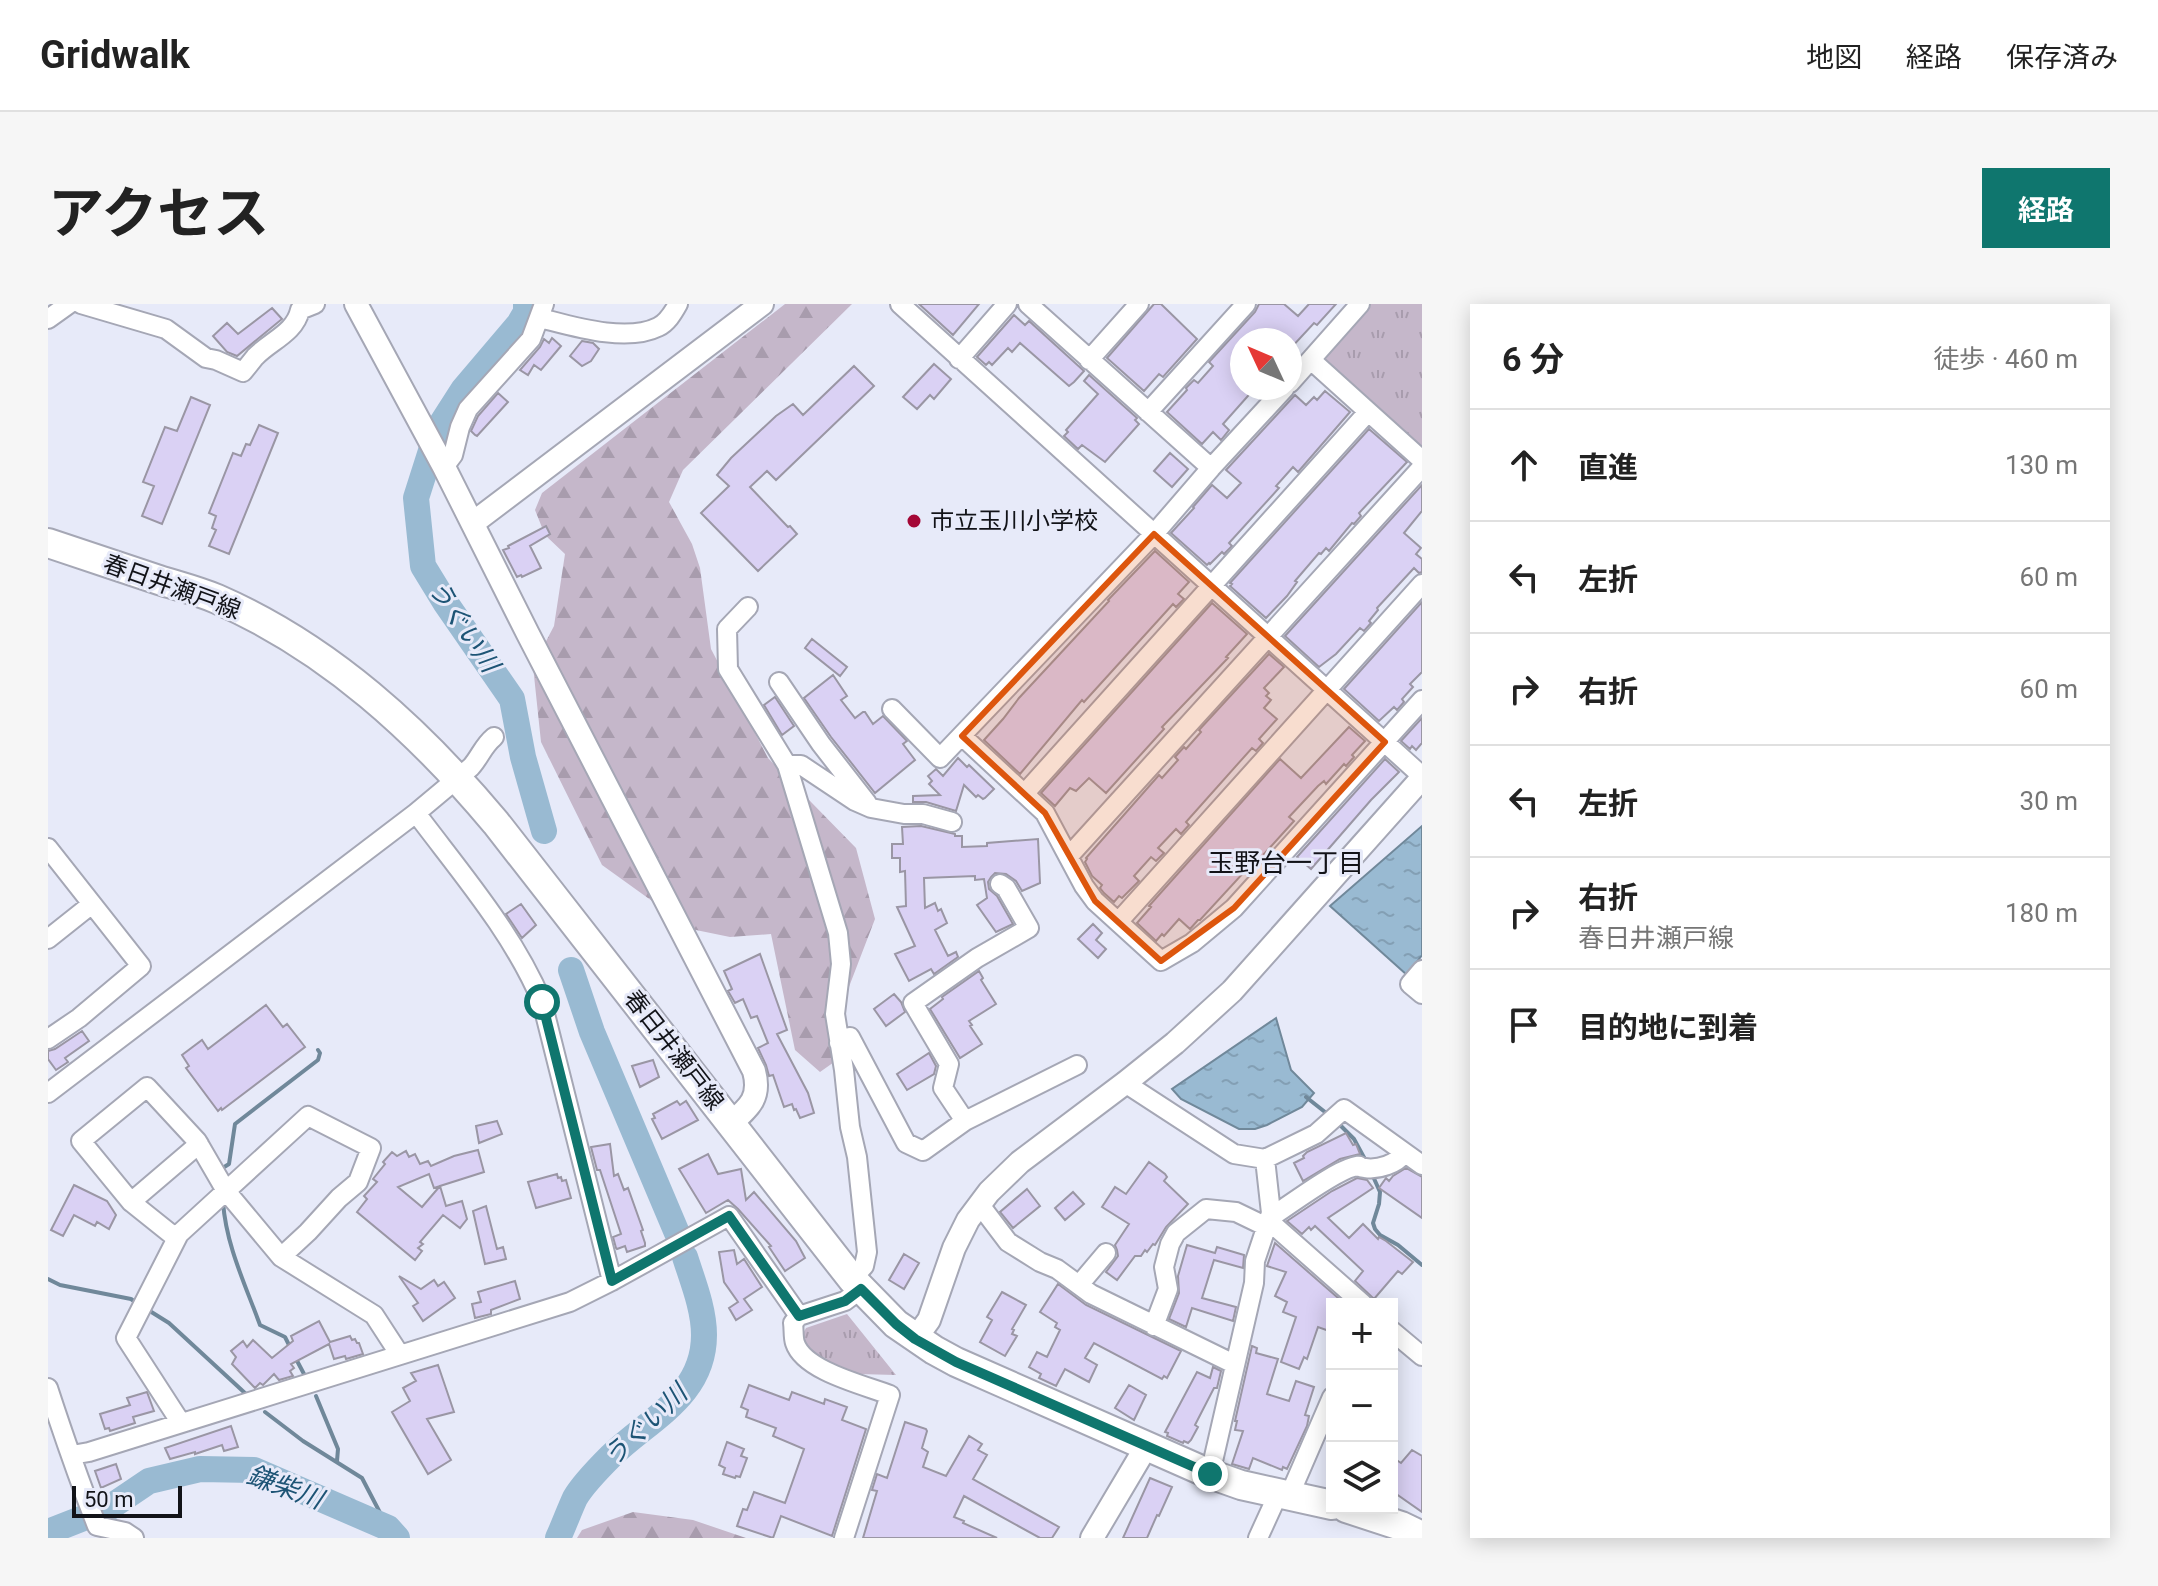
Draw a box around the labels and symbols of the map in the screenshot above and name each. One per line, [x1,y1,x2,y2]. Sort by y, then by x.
north arrow [1230,328,1302,400]
place label: 市立玉川小学校 [930,507,1098,535]
marker: 市立玉川小学校 [905,512,923,530]
street label: 春日井瀬戸線 [100,549,244,625]
water label: うぐい川 [422,574,507,680]
district label: 玉野台一丁目 [1208,848,1364,878]
route start [524,984,560,1020]
street label: 春日井瀬戸線 [619,985,729,1115]
water label: うぐい川 [597,1376,695,1472]
route end [1192,1456,1228,1492]
water label: 鎌柴川 [243,1460,330,1515]
scale bar [72,1482,182,1518]

